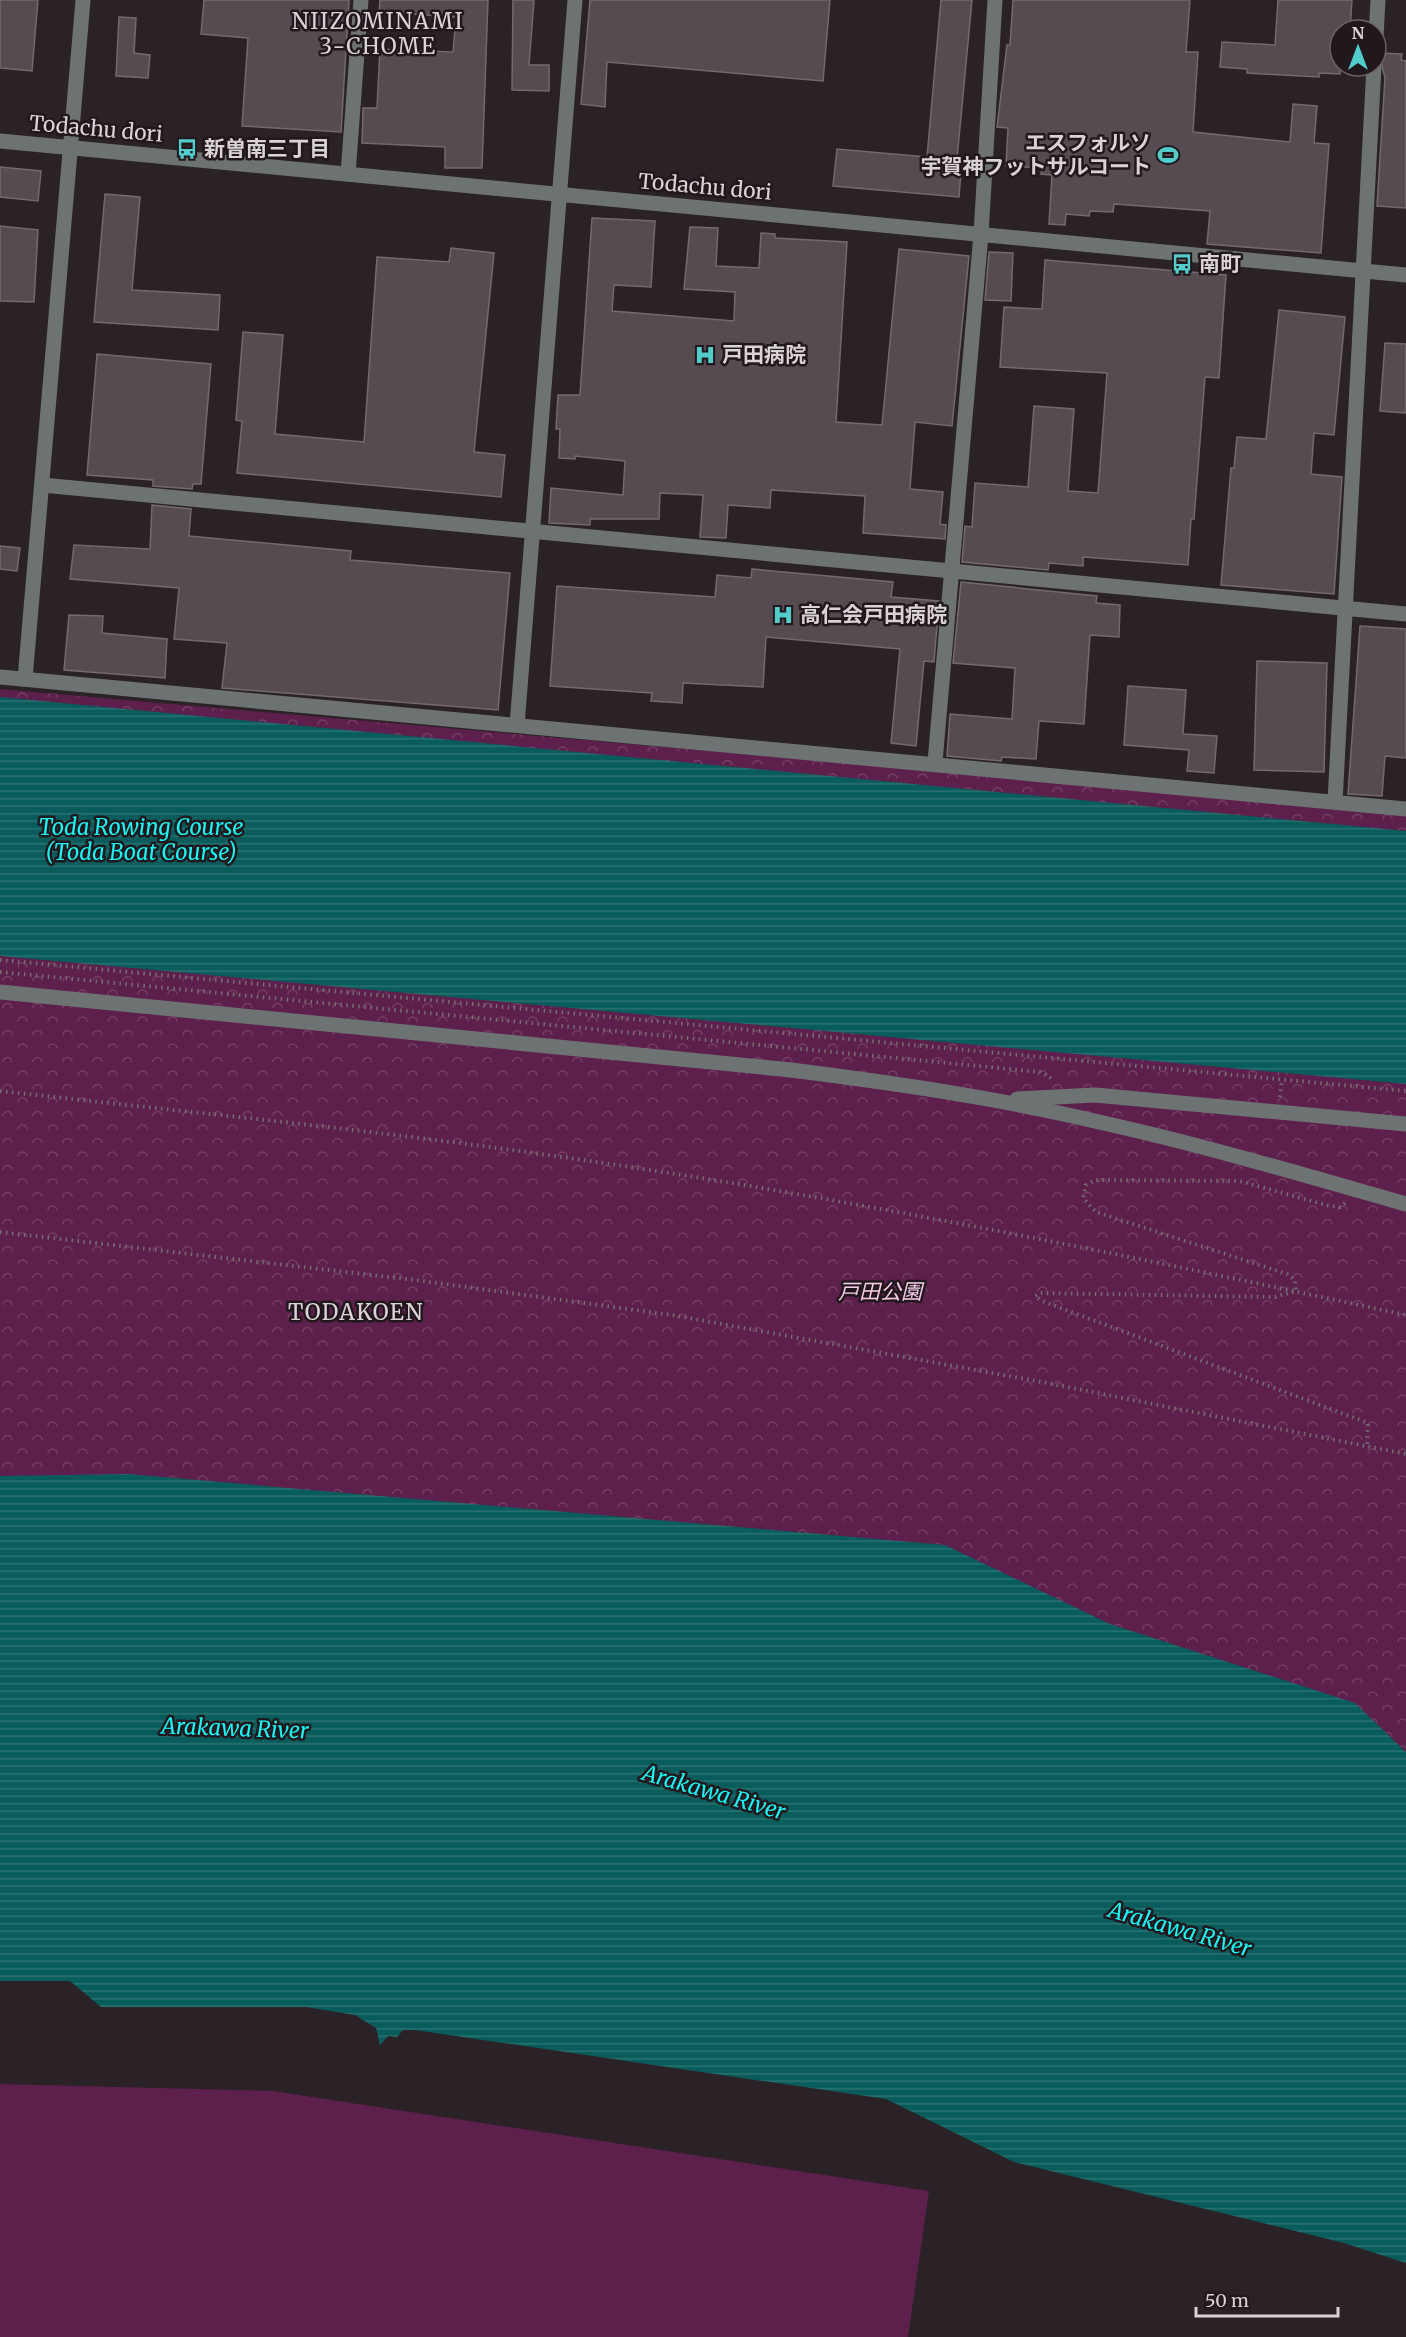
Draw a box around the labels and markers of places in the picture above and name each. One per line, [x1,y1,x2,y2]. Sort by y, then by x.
place label: エスフォルソ 宇賀神フットサルコート [920,129,1151,180]
place label: 新曽南三丁目 [204,135,330,162]
bus stop icon: 新曽南三丁目 [175,137,199,161]
sports icon: エスフォルソ 宇賀神フットサルコート [1156,143,1180,167]
place label: 南町 [1199,250,1241,277]
bus stop icon: 南町 [1170,252,1194,276]
place label: 戸田病院 [722,341,806,368]
hospital icon: 戸田病院 [693,343,717,367]
place label: 高仁会戸田病院 [800,601,947,628]
hospital icon: 高仁会戸田病院 [771,603,795,627]

